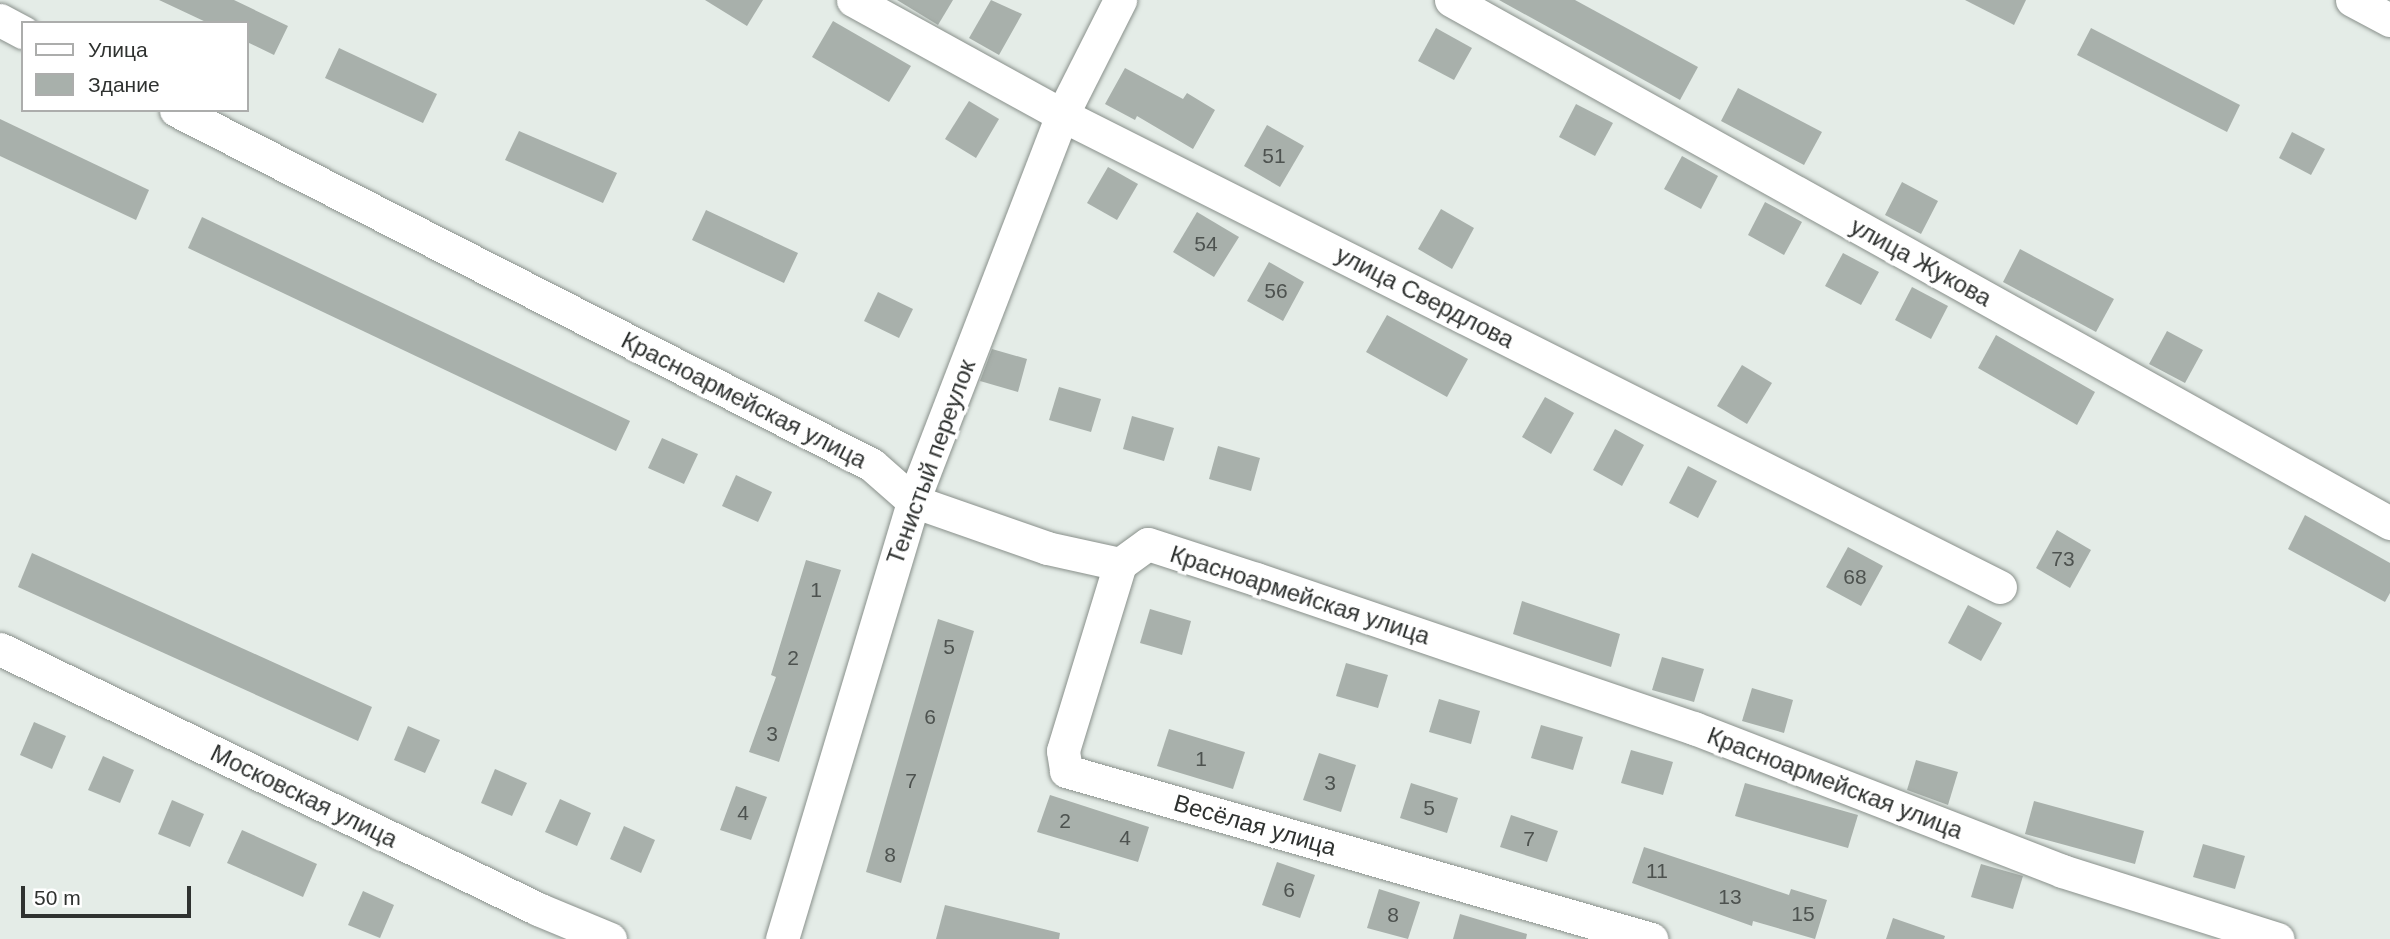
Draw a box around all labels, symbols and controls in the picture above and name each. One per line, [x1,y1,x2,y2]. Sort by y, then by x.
legend [21,21,248,112]
text: Улица [88,38,148,61]
text: Здание [88,73,160,96]
house number: 51 [1262,143,1286,169]
street label: улица Жукова [1846,211,1996,313]
house number: 54 [1194,231,1218,257]
street label: улица Свердлова [1331,240,1519,354]
house number: 56 [1264,278,1288,304]
street label: Красноармейская улица [617,326,871,474]
street label: Тенистый переулок [881,356,981,568]
street label: Красноармейская улица [1167,539,1433,651]
house number: 73 [2051,546,2075,572]
house number: 68 [1843,564,1867,590]
house number: 1 [810,577,822,603]
house number: 5 [943,634,955,660]
house number: 2 [787,645,799,671]
house number: 6 [924,704,936,730]
house number: 3 [766,721,778,747]
street label: Красноармейская улица [1703,721,1967,845]
street label: Московская улица [206,738,402,854]
house number: 1 [1195,746,1207,772]
house number: 7 [905,768,917,794]
house number: 3 [1324,770,1336,796]
street label: Весёлая улица [1170,788,1340,862]
house number: 5 [1423,795,1435,821]
house number: 4 [737,800,749,826]
house number: 2 [1059,808,1071,834]
house number: 4 [1119,825,1131,851]
house number: 7 [1523,826,1535,852]
house number: 8 [884,842,896,868]
house number: 11 [1646,858,1668,884]
scale bar [24,872,194,916]
house number: 6 [1283,877,1295,903]
house number: 13 [1718,884,1742,910]
text: 50 m [34,886,81,909]
house number: 15 [1791,901,1815,927]
house number: 8 [1387,902,1399,928]

